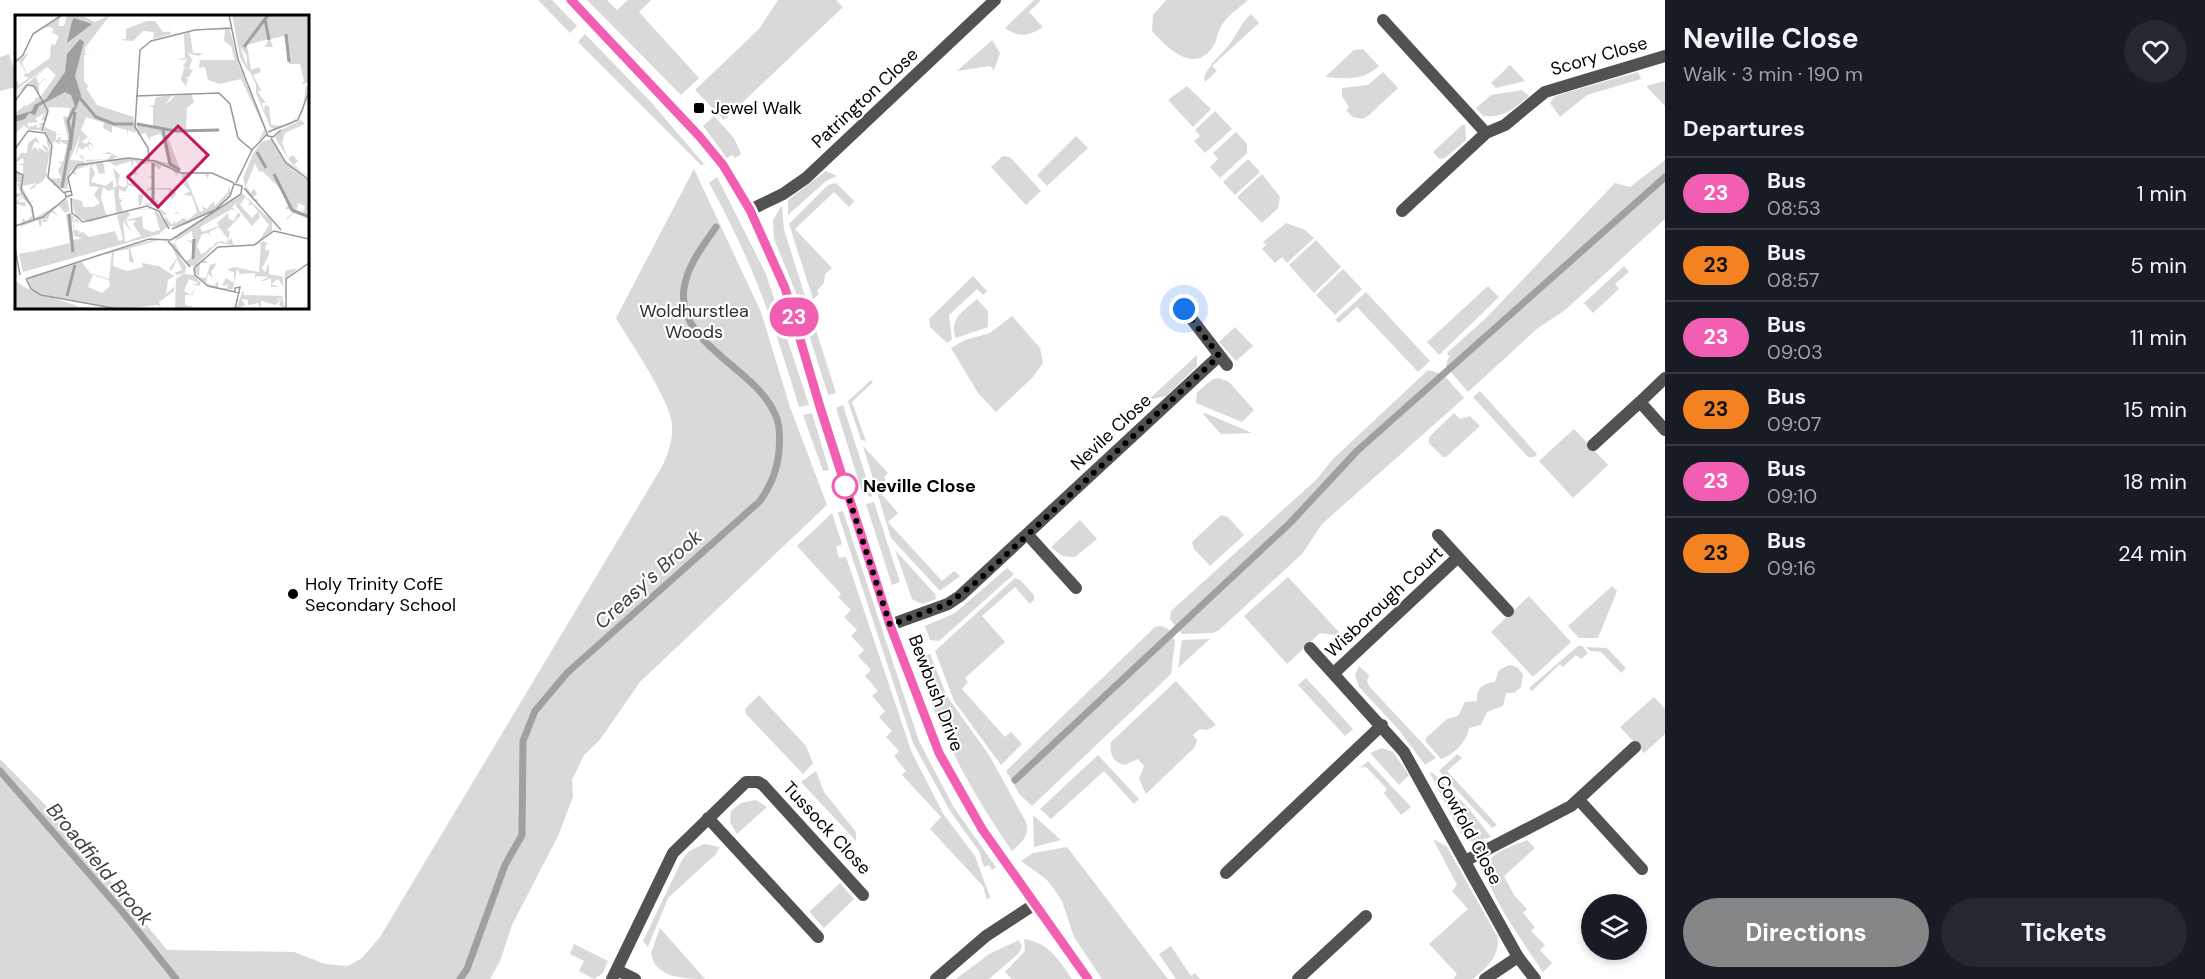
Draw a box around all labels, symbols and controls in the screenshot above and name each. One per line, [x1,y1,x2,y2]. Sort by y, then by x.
inset map [15,15,309,309]
text: Neville Close [1683,20,1859,57]
button: heart [2124,20,2187,83]
street label: Scory Close [1548,31,1650,81]
street label: Patrington Close [807,42,923,154]
text: Walk · 3 min · 190 m [1683,61,1863,87]
place label: Jewel Walk [711,96,802,120]
marker: Jewel Walk [692,101,706,115]
text: Departures [1683,114,1805,143]
text: Bus [1767,166,1806,195]
text: 23 [1704,179,1728,207]
text: 1 min [2137,179,2187,208]
text: 08:53 [1767,195,1821,221]
text: Bus [1767,238,1806,267]
text: 23 [1704,251,1728,279]
text: 5 min [2130,251,2187,280]
text: 08:57 [1767,267,1819,293]
your location [1169,294,1199,324]
line badge: 23 [767,298,821,336]
park label: Woldhurstlea Woods [639,299,749,344]
text: 23 [782,303,806,331]
text: Bus [1767,310,1806,339]
text: 23 [1704,323,1728,351]
text: 11 min [2130,323,2187,352]
text: 09:03 [1767,339,1823,365]
text: Bus [1767,382,1806,411]
street label: Nevile Close [1066,388,1156,476]
text: 23 [1704,395,1728,423]
text: 15 min [2123,395,2187,424]
text: 09:07 [1767,411,1821,437]
text: Bus [1767,454,1806,483]
text: 23 [1704,467,1728,495]
text: 18 min [2123,467,2187,496]
marker: Neville Close [832,473,858,499]
place label: Neville Close [863,474,976,498]
text: 09:10 [1767,483,1817,509]
water label: Creasy's Brook [589,523,708,634]
text: Bus [1767,526,1806,555]
text: 23 [1704,539,1728,567]
text: 24 min [2118,539,2187,568]
street label: Wisborough Court [1320,541,1448,663]
text: 09:16 [1767,555,1816,581]
place label: Holy Trinity CofE Secondary School [305,572,456,617]
marker: Holy Trinity CofE Secondary School [286,587,300,601]
street label: Bewbush Drive [903,631,969,755]
street label: Cowfold Close [1430,771,1508,889]
street label: Tussock Close [778,776,876,880]
water label: Broadfield Brook [41,797,160,931]
map controls [1581,894,1647,960]
button: layers [1581,894,1647,960]
button: Directions [1683,898,1929,967]
button: Tickets [1941,898,2187,967]

